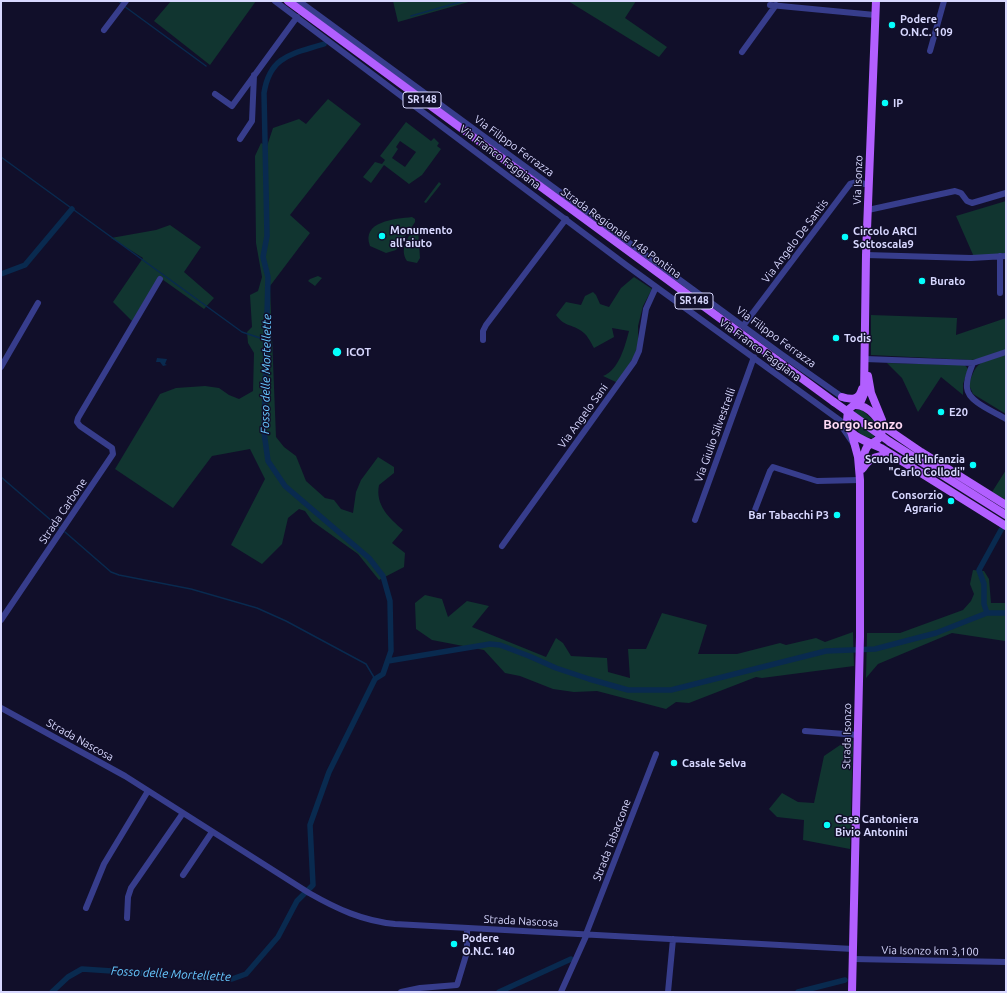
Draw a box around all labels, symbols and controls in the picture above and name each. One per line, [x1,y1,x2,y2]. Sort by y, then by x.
place label: Podere O.N.C. 109 [900,12,953,38]
marker: Podere O.N.C. 109 [887,20,897,30]
road number: SR148 [403,92,441,108]
place label: IP [893,96,903,110]
marker: IP [880,98,890,108]
street label: Via Filippo Ferrazza [471,113,557,179]
street label: Via Franco Faggiana [457,122,543,192]
street label: Via Isonzo [851,155,865,205]
street label: Strada Regionale 148 Pontina [558,185,684,281]
street label: Via Angelo De Santis [759,196,831,286]
place label: Monumento all'aiuto [390,223,453,249]
place label: Circolo ARCI Sottoscala9 [853,224,917,250]
marker: Monumento all'aiuto [377,231,387,241]
marker: Circolo ARCI Sottoscala9 [840,232,850,242]
place label: Burato [930,274,965,288]
marker: Burato [917,276,927,286]
road number: SR148 [675,293,713,309]
street label: Via Filippo Ferrazza [733,304,819,370]
water label: Fosso delle Mortellette [258,314,274,434]
street label: Via Franco Faggiana [717,316,803,384]
place label: Todis [844,331,871,345]
marker: Todis [831,333,841,343]
place label: ICOT [346,345,371,359]
marker: ICOT [331,346,343,358]
street label: Via Angelo Sani [555,381,611,451]
street label: Via Giulio Silvestrelli [692,386,738,484]
place label: E20 [949,405,968,419]
marker: E20 [936,407,946,417]
district label: Borgo Isonzo [823,417,903,433]
place label: Scuola dell'Infanzia "Carlo Collodi" [865,452,965,478]
marker: Scuola dell'Infanzia "Carlo Collodi" [968,460,978,470]
street label: Strada Carbone [36,476,90,546]
place label: Consorzio Agrario [892,488,943,514]
marker: Consorzio Agrario [946,496,956,506]
place label: Bar Tabacchi P3 [748,508,829,522]
marker: Bar Tabacchi P3 [832,510,842,520]
street label: Strada Isonzo [840,703,854,769]
street label: Strada Nascosa [44,716,116,764]
place label: Casale Selva [682,756,746,770]
marker: Casale Selva [669,758,679,768]
street label: Strada Tabaccone [590,797,634,883]
place label: Casa Cantoniera Bivio Antonini [835,812,919,838]
marker: Casa Cantoniera Bivio Antonini [822,820,832,830]
street label: Strada Nascosa [483,912,559,930]
place label: Podere O.N.C. 140 [462,931,515,957]
marker: Podere O.N.C. 140 [449,939,459,949]
street label: Via Isonzo km 3,100 [881,944,979,958]
water label: Fosso delle Mortellette [111,964,231,984]

